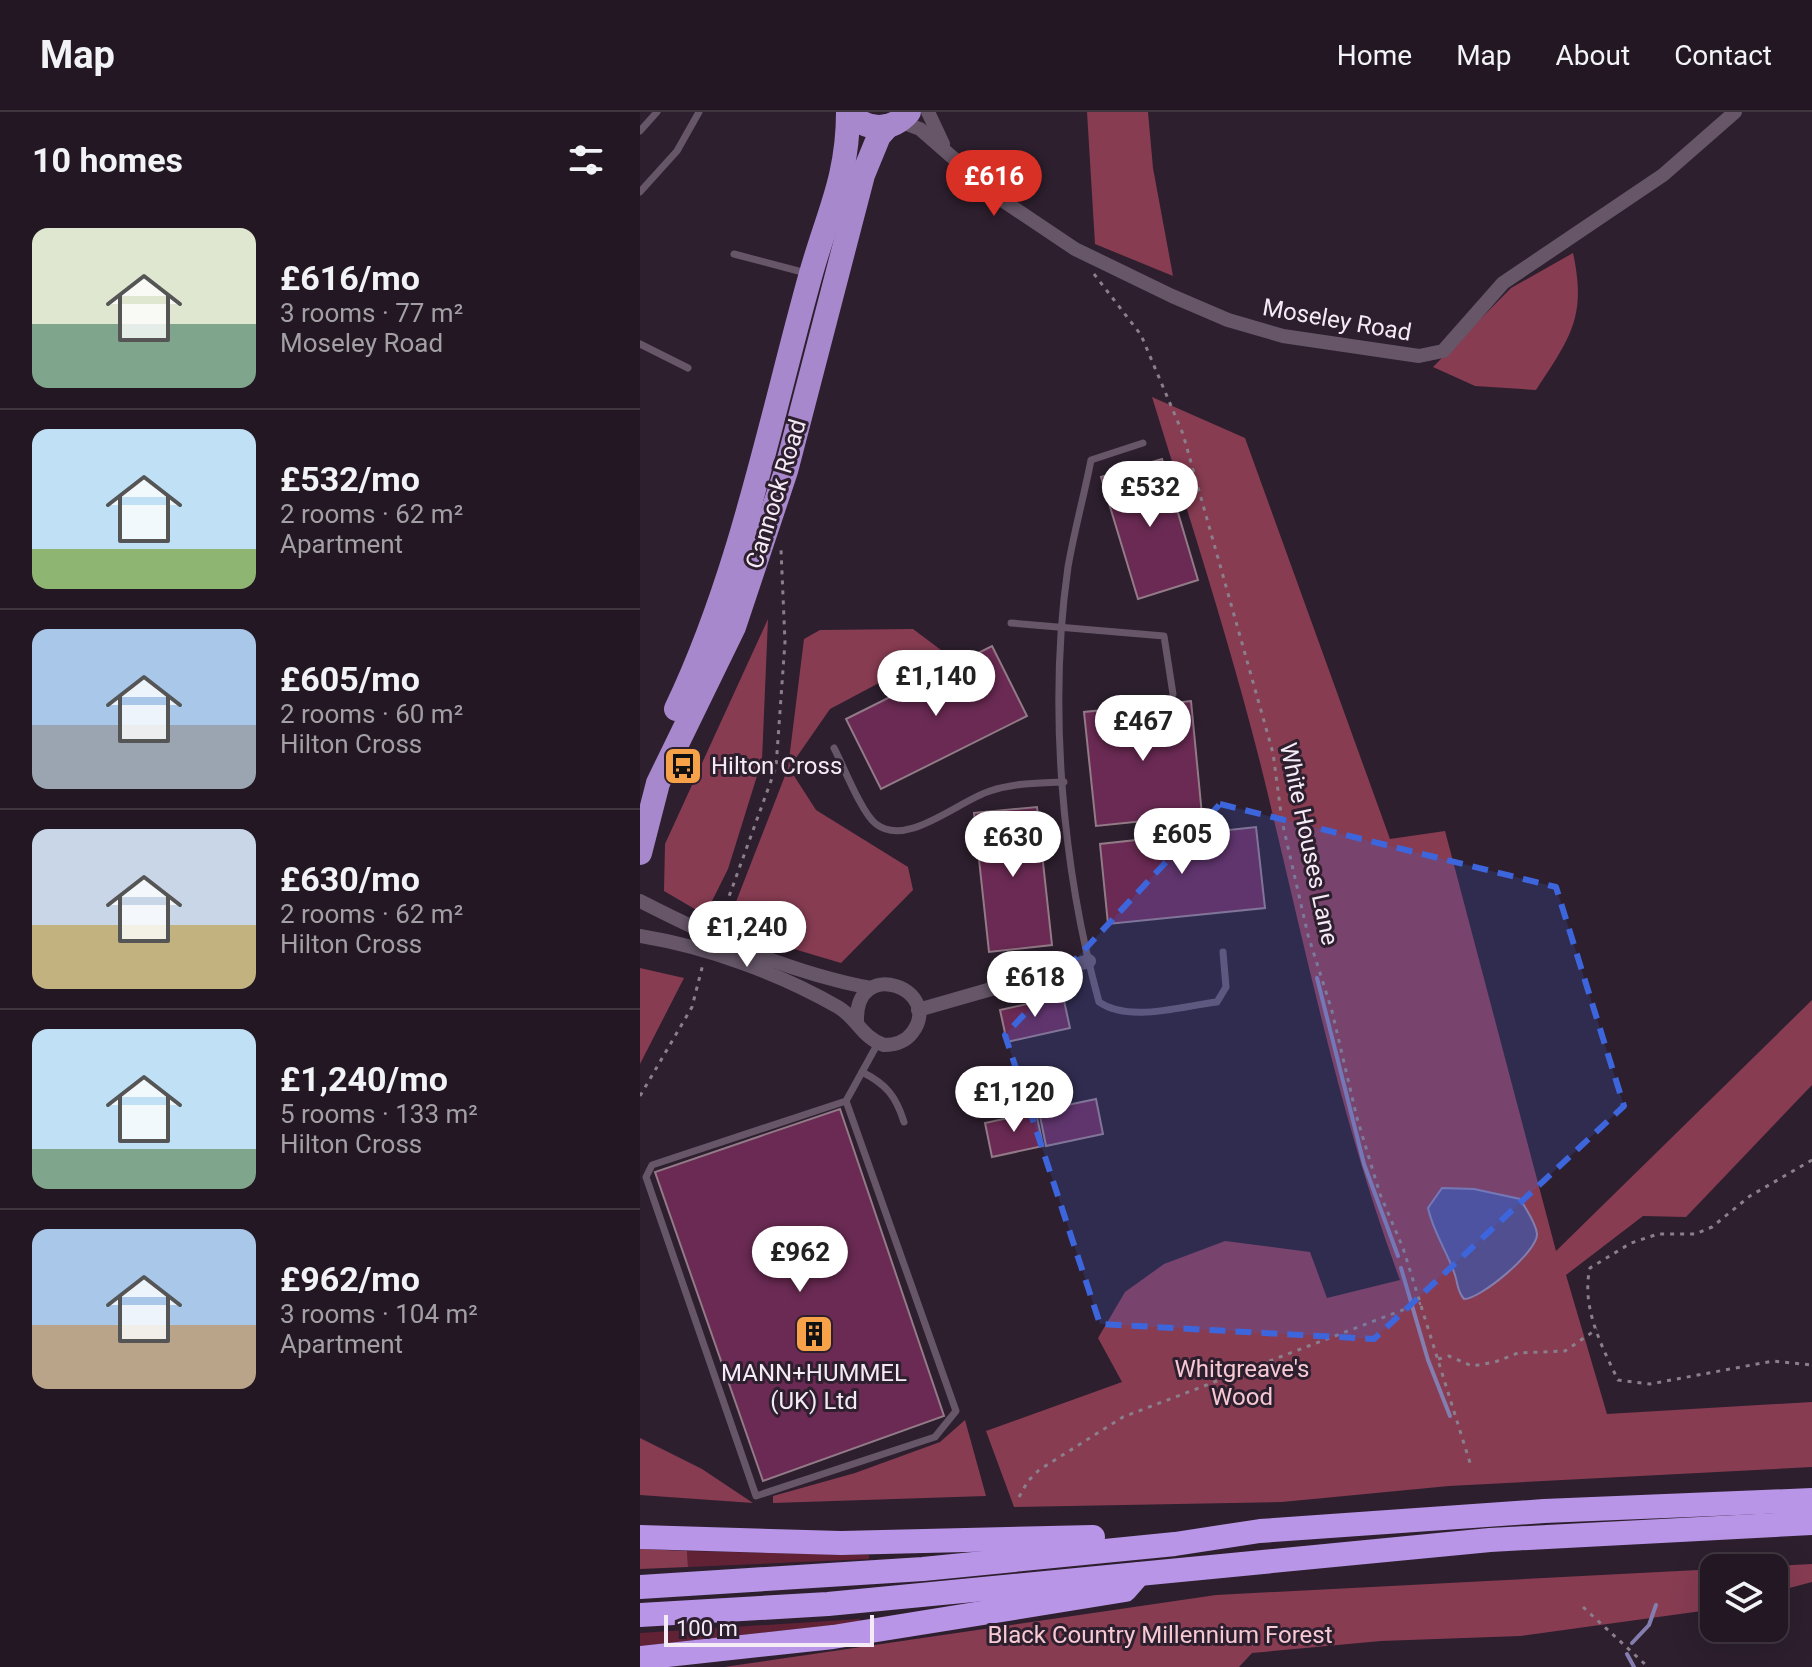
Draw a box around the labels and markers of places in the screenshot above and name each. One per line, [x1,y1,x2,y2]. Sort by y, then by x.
pin: £616 [947,150,1041,218]
pin: £532 [1103,461,1197,529]
pin: £1,140 [871,650,1001,718]
pin: £467 [1096,695,1190,763]
bus stop icon: Hilton Cross [662,745,704,787]
place label: Hilton Cross [711,752,842,780]
pin: £605 [1135,808,1229,876]
pin: £630 [966,811,1060,879]
pin: £1,240 [682,901,812,969]
pin: £618 [988,951,1082,1019]
pin: £1,120 [949,1066,1079,1134]
pin: £962 [753,1226,847,1294]
building icon: MANN+HUMMEL (UK) Ltd [793,1313,835,1355]
place label: MANN+HUMMEL (UK) Ltd [721,1359,907,1415]

